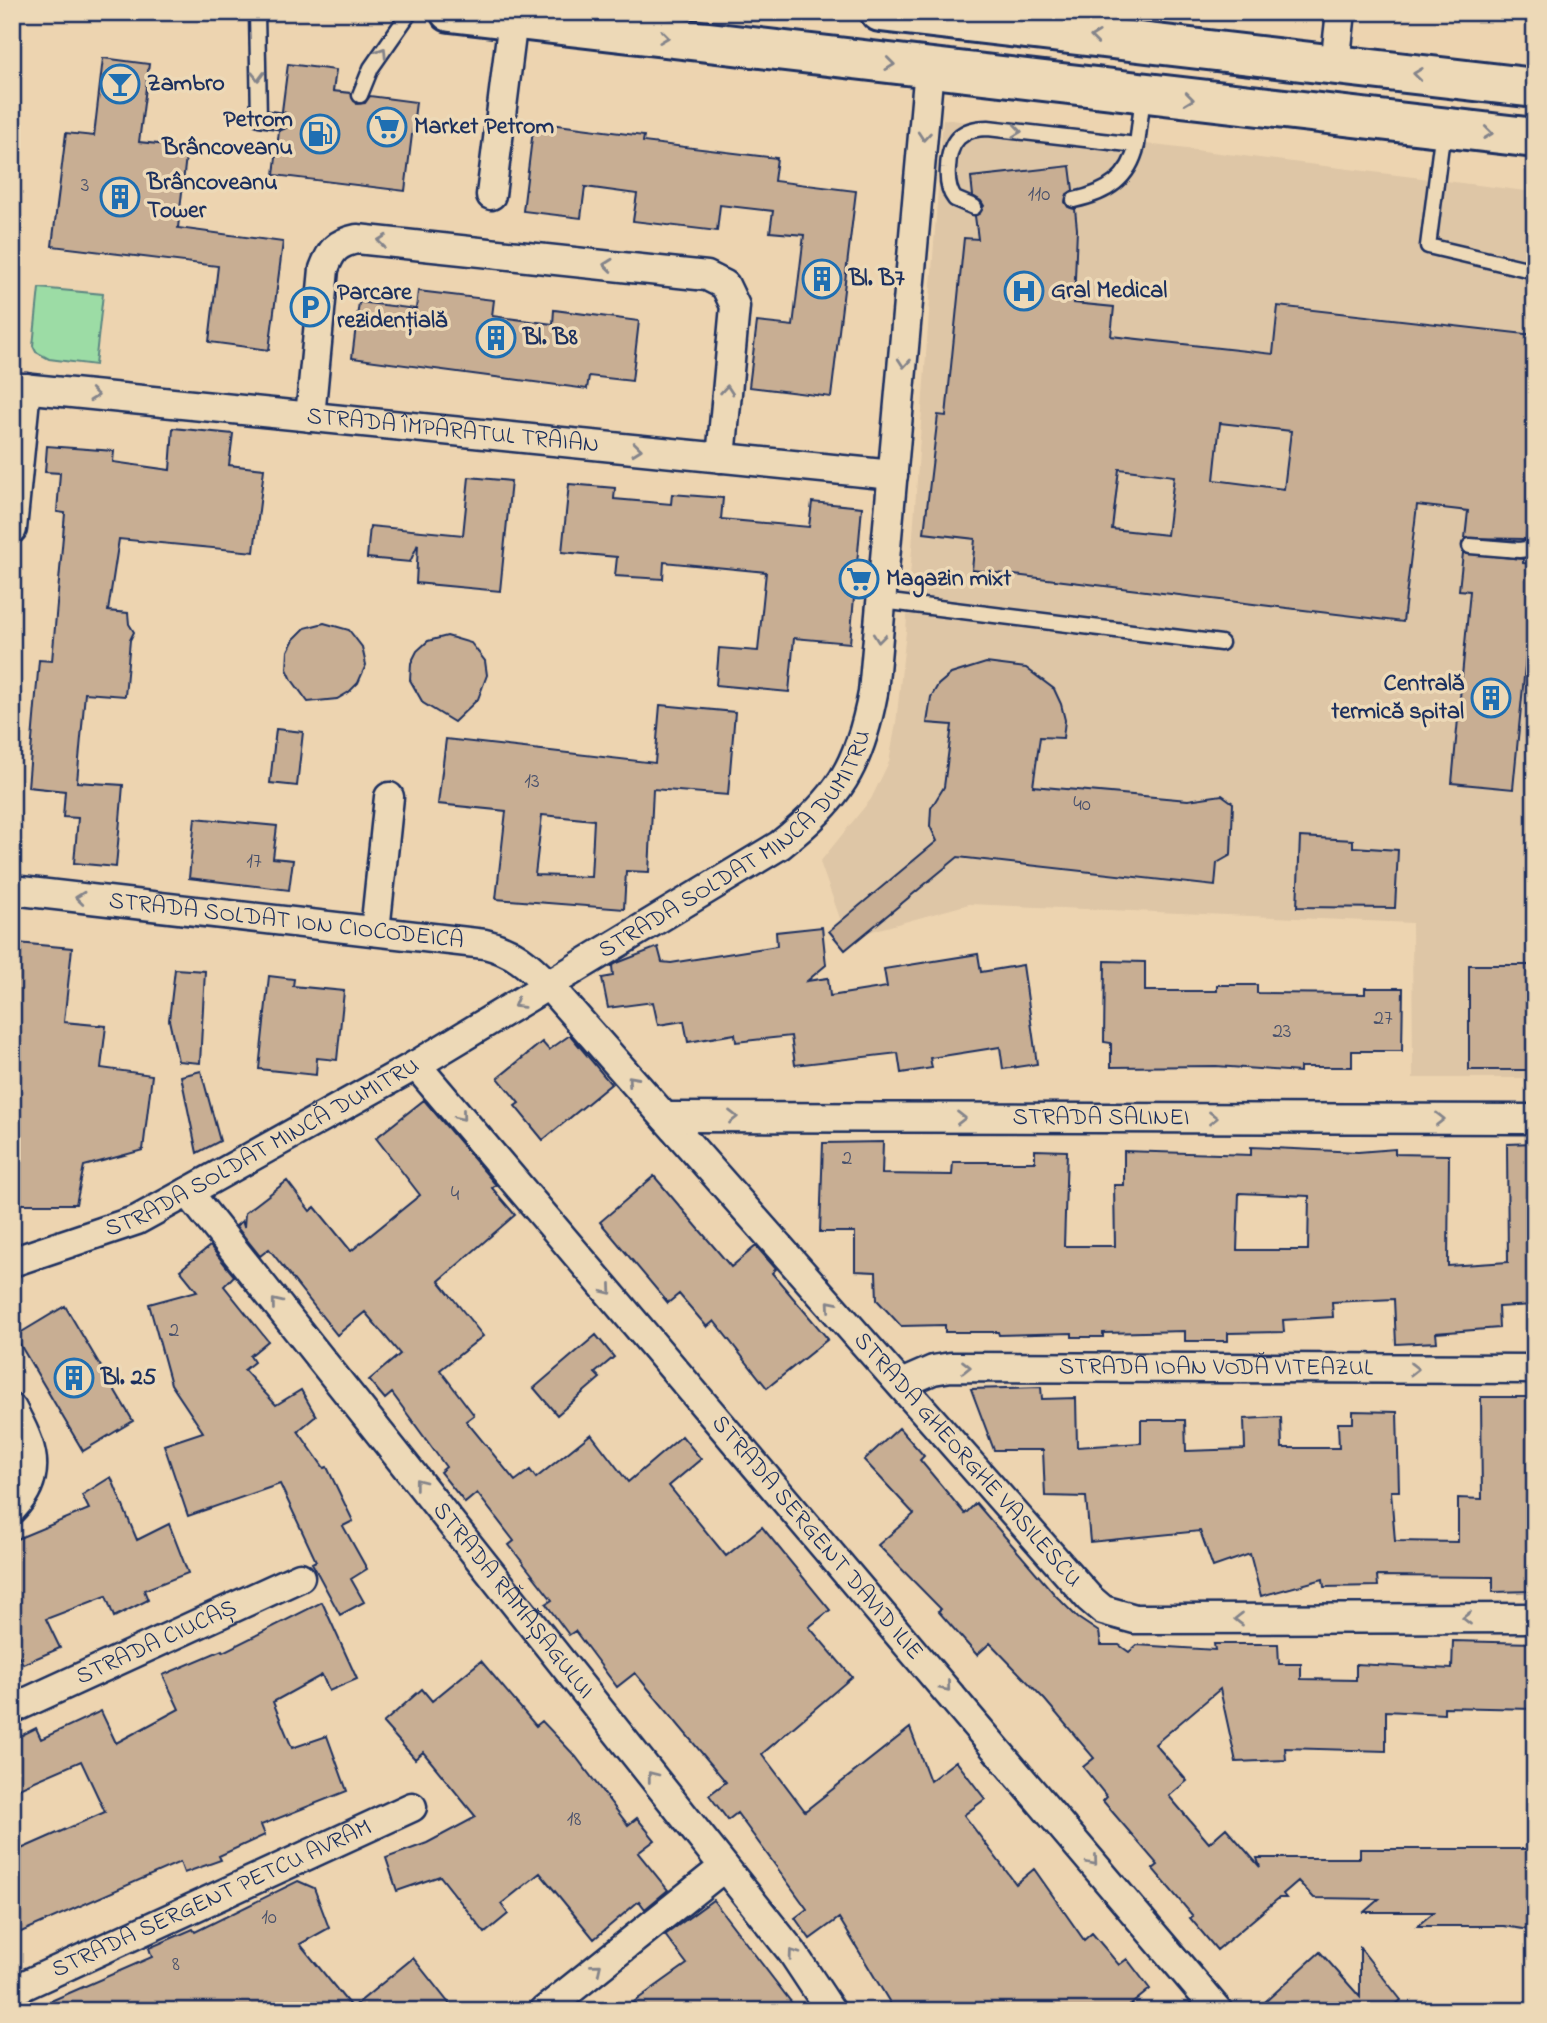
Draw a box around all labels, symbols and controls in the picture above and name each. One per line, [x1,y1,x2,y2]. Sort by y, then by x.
one-way arrow [658,30,670,45]
one-way arrow [1089,30,1101,45]
one-way arrow [373,46,386,59]
one-way arrow [884,56,896,71]
bar icon: Zambro [99,63,141,105]
place label: Zambro [147,67,225,102]
one-way arrow [1412,67,1424,82]
one-way arrow [250,71,266,82]
one-way arrow [1183,91,1195,106]
place label: Petrom Brâncoveanu [161,103,293,166]
supermarket icon: Market Petrom [366,106,408,148]
place label: Market Petrom [414,110,554,145]
fuel station icon: Petrom Brâncoveanu [299,113,341,155]
one-way arrow [1011,124,1023,139]
one-way arrow [1482,126,1494,141]
one-way arrow [917,131,932,142]
place label: Brâncoveanu Tower [146,166,278,229]
house number: 3 [81,171,89,201]
building icon: Brâncoveanu Tower [99,176,141,218]
house number: 110 [1028,180,1050,210]
one-way arrow [376,234,387,249]
one-way arrow [602,258,613,273]
building icon: Bl. B7 [801,258,843,300]
place label: Bl. B7 [848,262,906,297]
hospital icon: Gral Medical [1003,270,1045,312]
place label: Gral Medical [1051,274,1167,309]
place label: Parcare rezidențială [337,276,448,339]
parking icon: Parcare rezidențială [289,286,331,328]
building icon: Bl. B8 [475,317,517,359]
place label: Bl. B8 [522,321,578,356]
one-way arrow [896,357,911,369]
one-way arrow [719,384,734,395]
one-way arrow [89,387,100,402]
street label: STRADA ÎMPĂRATUL TRAIAN [305,399,601,463]
one-way arrow [631,442,643,457]
supermarket icon: Magazin mixt [838,558,880,600]
place label: Magazin mixt [886,562,1012,598]
one-way arrow [872,633,887,644]
place label: Centrală termică spital [1330,667,1465,730]
building icon: Centrală termică spital [1470,677,1512,719]
street label: STRADA SOLDAT MINCĂ DUMITRU [592,726,881,968]
house number: 13 [524,767,540,797]
house number: 40 [1073,790,1091,820]
house number: 17 [246,847,262,877]
street label: STRADA SOLDAT ION CIOCODEICĂ [107,884,465,959]
one-way arrow [75,891,86,906]
one-way arrow [512,995,525,1008]
house number: 27 [1373,1004,1393,1034]
house number: 23 [1272,1017,1292,1047]
street label: STRADA SOLDAT MINCĂ DUMITRU [100,1049,426,1247]
one-way arrow [628,1075,640,1088]
street label: STRADA SALINEI [1013,1100,1189,1136]
one-way arrow [453,1108,465,1121]
one-way arrow [729,1109,739,1125]
one-way arrow [956,1110,967,1126]
one-way arrow [1208,1110,1219,1126]
one-way arrow [1436,1111,1446,1127]
house number: 2 [842,1144,852,1174]
house number: 4 [451,1180,460,1210]
one-way arrow [600,1281,612,1294]
one-way arrow [272,1299,285,1311]
one-way arrow [827,1300,839,1313]
house number: 2 [169,1316,179,1346]
street label: STRADA GHEORGHE VASILESCU [845,1324,1090,1596]
street label: STRADA IOAN VODĂ VITEAZUL [1059,1350,1373,1386]
building icon: Bl. 25 [53,1357,95,1399]
one-way arrow [961,1359,971,1375]
place label: Bl. 25 [100,1361,157,1396]
one-way arrow [1408,1361,1419,1376]
street label: STRADA SERGENT DAVID ILIE [703,1407,931,1668]
one-way arrow [414,1478,427,1490]
street label: STRADA RĂMĂȘAGULUI [423,1495,602,1707]
street label: STRADA CIUCAȘ [71,1591,243,1695]
one-way arrow [1461,1610,1471,1626]
one-way arrow [1233,1611,1244,1627]
one-way arrow [938,1679,950,1692]
one-way arrow [648,1771,660,1784]
house number: 18 [567,1805,581,1835]
street label: STRADA SERGENT PETCU AVRAM [46,1810,378,1988]
one-way arrow [1085,1852,1097,1865]
house number: 10 [261,1903,277,1933]
one-way arrow [789,1949,801,1962]
house number: 8 [172,1950,180,1980]
one-way arrow [590,1964,602,1977]

